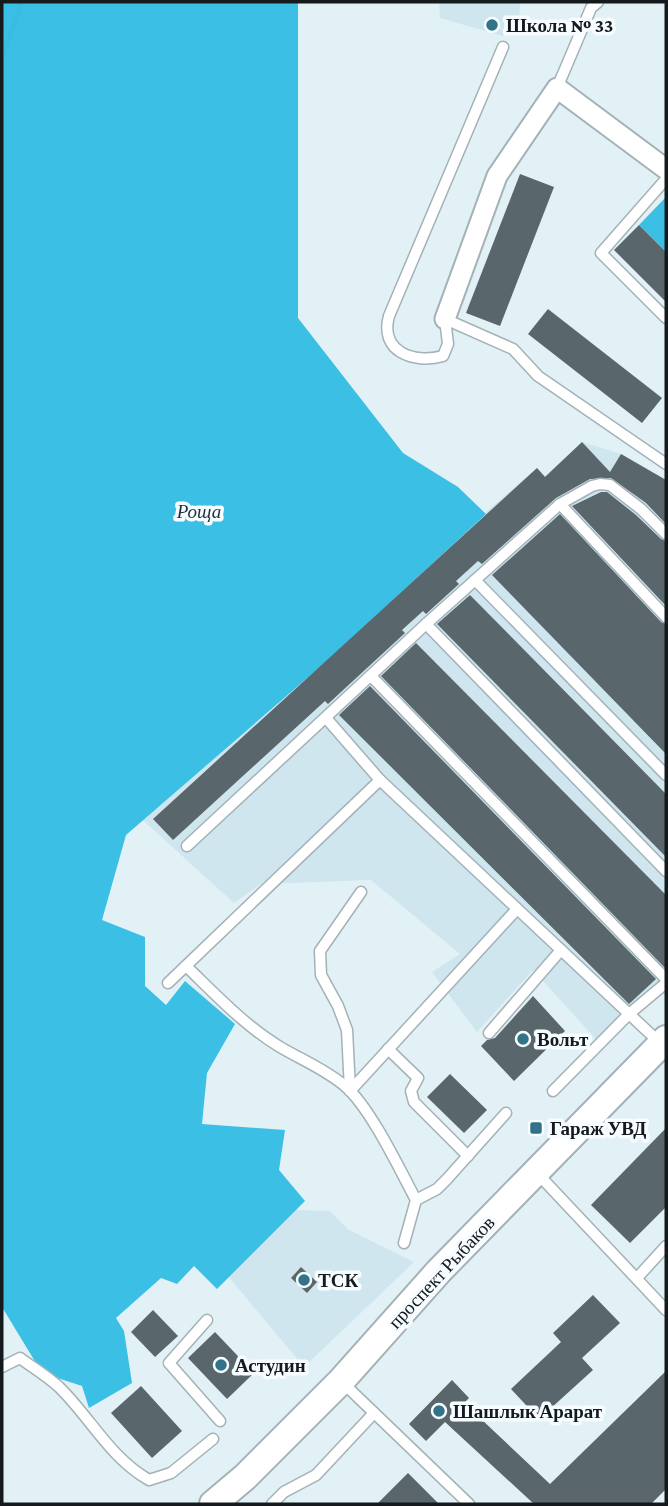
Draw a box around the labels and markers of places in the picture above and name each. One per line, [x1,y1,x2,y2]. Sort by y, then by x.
place label: Школа № 33 [506,15,613,36]
marker: Школа № 33 [484,17,500,33]
place label: Вольт [537,1029,589,1050]
marker: Вольт [515,1031,531,1047]
place label: Гараж УВД [550,1118,646,1139]
marker: Гараж УВД [528,1120,544,1136]
place label: ТСК [318,1270,358,1291]
marker: ТСК [296,1272,312,1288]
place label: Астудин [235,1355,306,1376]
marker: Астудин [213,1357,229,1373]
place label: Шашлык Арарат [453,1401,603,1422]
marker: Шашлык Арарат [431,1403,447,1419]

